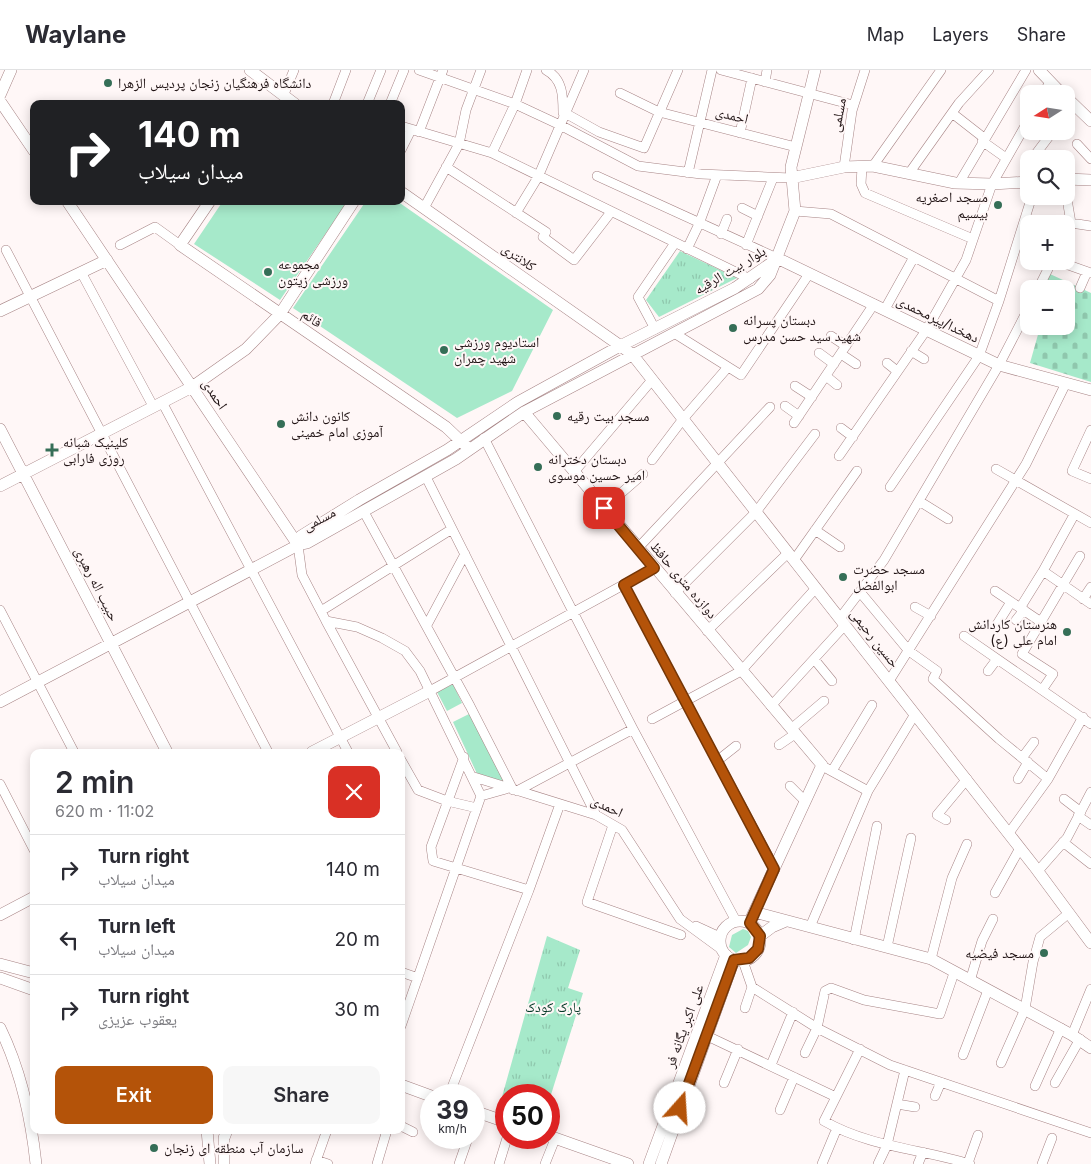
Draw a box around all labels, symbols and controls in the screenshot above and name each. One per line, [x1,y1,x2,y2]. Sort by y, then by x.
text: Waylane [25,20,126,49]
text: Map [867,24,904,45]
text: Layers [932,24,989,45]
text: Share [1017,24,1066,45]
place label: دانشگاه فرهنگیان زنجان پردیس الزهرا [118,74,312,92]
marker: دانشگاه فرهنگیان زنجان پردیس الزهرا [102,77,114,89]
north arrow [1020,85,1075,140]
map controls [1020,85,1075,335]
street label: مسلمی [826,96,850,134]
street label: احمدی [714,102,750,128]
text: 140 m [138,113,241,155]
icon: right [55,120,120,185]
button: search [1020,150,1075,205]
text: میدان سیلاب [138,158,244,184]
place label: مسجد اصغریه بیسیم [916,188,988,223]
marker: مسجد اصغریه بیسیم [992,199,1004,211]
button: + [1020,215,1075,270]
street label: کلانتری [498,239,540,275]
street label: بلوار بیت الرقیه [691,242,769,298]
place label: مجموعه ورزشی زیتون [278,255,348,289]
marker: مجموعه ورزشی زیتون [262,266,274,278]
button: − [1020,280,1075,335]
street label: دهخدا/پیرمحمدی [894,291,982,347]
street label: قائم [298,305,326,332]
place label: دبستان پسرانه شهید سید حسن مدرس [743,311,861,345]
marker: دبستان پسرانه شهید سید حسن مدرس [727,322,739,334]
place label: استادیوم ورزشی شهید چمران [454,333,539,367]
marker: استادیوم ورزشی شهید چمران [438,344,450,356]
street label: احمدی [198,375,232,413]
place label: کانون دانش آموزی امام خمینی [291,407,383,442]
place label: مسجد بیت رقیه [567,407,649,425]
marker: مسجد بیت رقیه [551,410,563,422]
marker: کانون دانش آموزی امام خمینی [275,418,287,430]
place label: کلینیک شبانه روزی فارابی [63,433,128,467]
marker: کلینیک شبانه روزی فارابی [45,443,59,457]
place label: دبستان دخترانه امیر حسین موسوی [548,450,645,484]
marker: دبستان دخترانه امیر حسین موسوی [532,461,544,473]
pin [583,487,625,529]
icon: arrive [590,494,618,522]
street label: مسلمی [300,503,338,535]
street label: دوازده متری حافظ [646,538,722,622]
street label: حبیب اله رهبری [71,544,123,624]
place label: مسجد حضرت ابوالفضل [853,560,925,594]
marker: مسجد حضرت ابوالفضل [837,571,849,583]
street label: حسین رحیمی [846,605,904,671]
place label: هنرستان کاردانش امام علی (ع) [968,615,1057,650]
marker: هنرستان کاردانش امام علی (ع) [1061,626,1073,638]
text: 2 min [55,764,134,800]
button: close [328,766,380,818]
street label: احمدی [588,791,626,821]
text: 620 m · 11:02 [55,801,154,821]
text: Turn right [98,845,189,868]
icon: right [55,856,83,884]
text: 140 m [326,858,380,881]
text: میدان سیلاب [98,869,175,889]
text: Turn left [98,915,176,938]
icon: left [55,926,83,954]
text: 20 m [334,928,380,951]
text: میدان سیلاب [98,939,175,959]
place label: مسجد فیضیه [965,944,1034,961]
marker: مسجد فیضیه [1038,947,1050,959]
street label: علی اکبر یگانه فر [660,982,707,1071]
text: Turn right [98,985,189,1008]
icon: right [55,996,83,1024]
text: 30 m [334,998,380,1021]
park label: پارک کودک [525,998,581,1016]
text: یعقوب عزیزی [98,1009,177,1029]
button: Exit [55,1066,213,1124]
button: Share [223,1066,380,1124]
position arrow [653,1081,705,1133]
speed limit sign: 50 [495,1084,560,1149]
text: 39 [436,1095,469,1125]
text: km/h [438,1121,467,1136]
place label: سازمان آب منطقه ای زنجان [164,1139,304,1157]
marker: سازمان آب منطقه ای زنجان [148,1142,160,1154]

